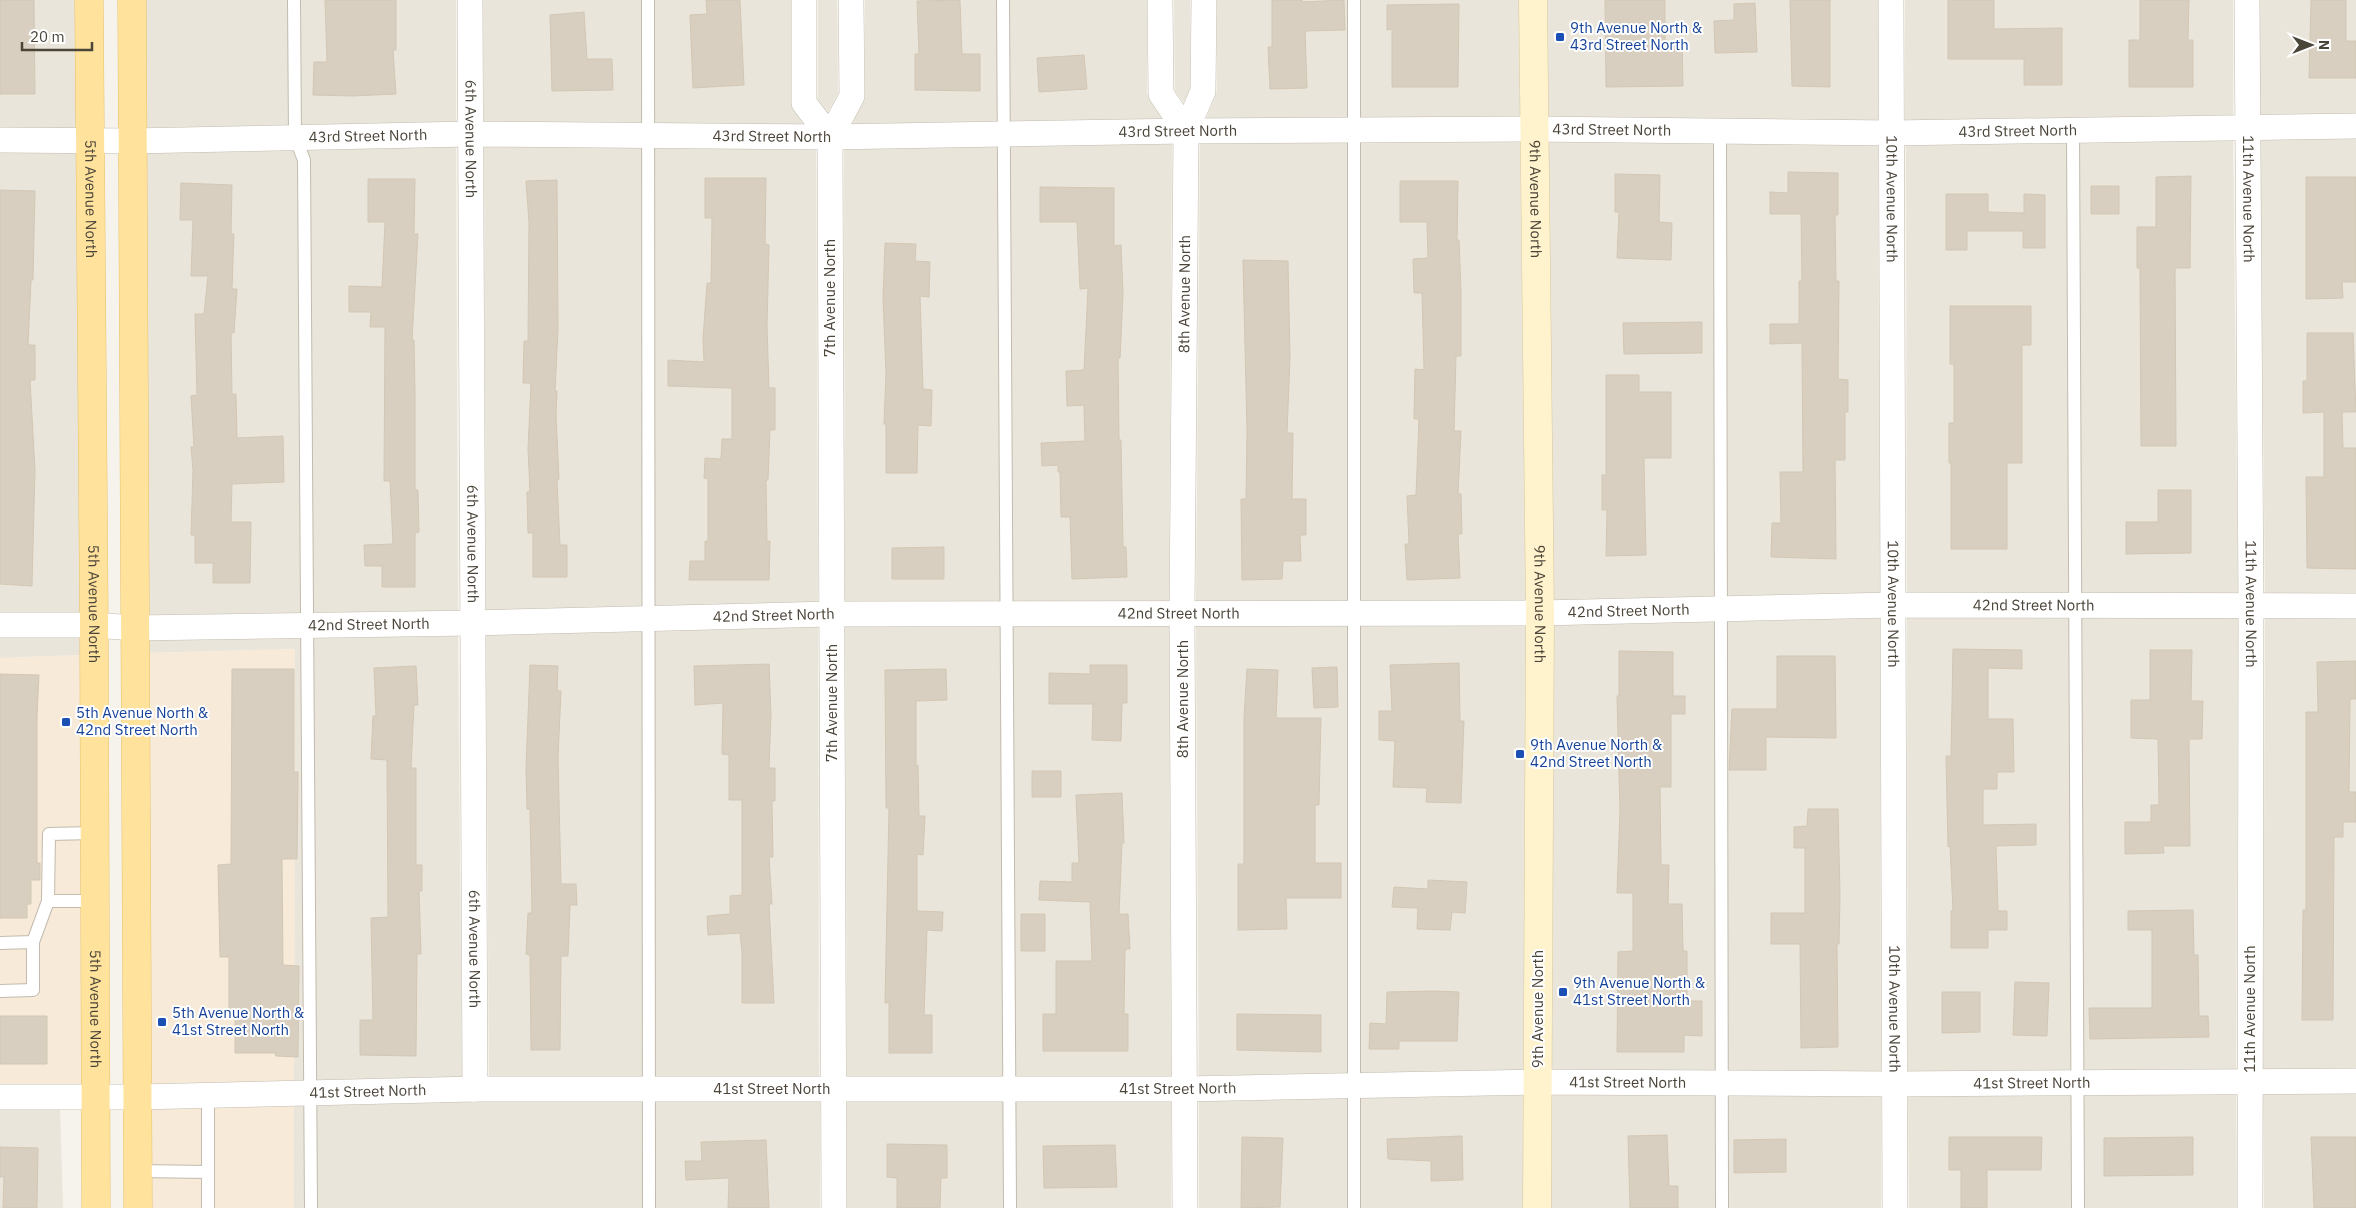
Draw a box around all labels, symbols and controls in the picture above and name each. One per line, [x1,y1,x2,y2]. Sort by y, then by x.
place label: 9th Avenue North & 43rd Street North [1570,18,1703,54]
scale bar [22,20,92,52]
north arrow [2286,20,2336,70]
text: 20 m [30,27,65,46]
marker: 9th Avenue North & 43rd Street North [1554,31,1566,43]
text: N [2315,40,2333,50]
street label: 6th Avenue North [461,80,481,198]
street label: 43rd Street North [1552,119,1671,140]
street label: 43rd Street North [1958,120,2077,141]
street label: 43rd Street North [1118,121,1237,141]
street label: 43rd Street North [308,125,428,146]
street label: 43rd Street North [712,126,831,146]
street label: 10th Avenue North [1882,135,1902,263]
street label: 11th Avenue North [2239,135,2259,263]
street label: 5th Avenue North [81,140,101,258]
street label: 9th Avenue North [1526,140,1546,258]
street label: 8th Avenue North [1174,235,1194,353]
street label: 7th Avenue North [820,239,839,357]
street label: 6th Avenue North [463,485,483,603]
street label: 10th Avenue North [1884,540,1903,668]
street label: 11th Avenue North [2242,540,2261,668]
street label: 5th Avenue North [84,545,104,663]
street label: 9th Avenue North [1530,545,1550,663]
street label: 42nd Street North [1973,595,2095,614]
street label: 42nd Street North [1568,600,1690,621]
street label: 42nd Street North [1118,603,1240,623]
street label: 42nd Street North [713,604,835,626]
street label: 42nd Street North [308,614,430,634]
street label: 8th Avenue North [1173,640,1192,758]
street label: 7th Avenue North [822,644,841,762]
place label: 5th Avenue North & 42nd Street North [76,703,209,739]
marker: 5th Avenue North & 42nd Street North [60,716,72,728]
place label: 9th Avenue North & 42nd Street North [1530,735,1663,771]
marker: 9th Avenue North & 42nd Street North [1514,748,1526,760]
street label: 6th Avenue North [465,890,485,1008]
street label: 10th Avenue North [1885,945,1905,1073]
street label: 11th Avenue North [2240,945,2259,1073]
street label: 5th Avenue North [86,950,106,1068]
street label: 9th Avenue North [1528,950,1547,1068]
place label: 9th Avenue North & 41st Street North [1573,973,1706,1009]
marker: 9th Avenue North & 41st Street North [1557,986,1569,998]
place label: 5th Avenue North & 41st Street North [172,1003,305,1039]
marker: 5th Avenue North & 41st Street North [156,1016,168,1028]
street label: 41st Street North [1569,1072,1686,1092]
street label: 41st Street North [1973,1073,2090,1092]
street label: 41st Street North [1119,1078,1237,1098]
street label: 41st Street North [713,1079,830,1098]
street label: 41st Street North [309,1080,427,1102]

